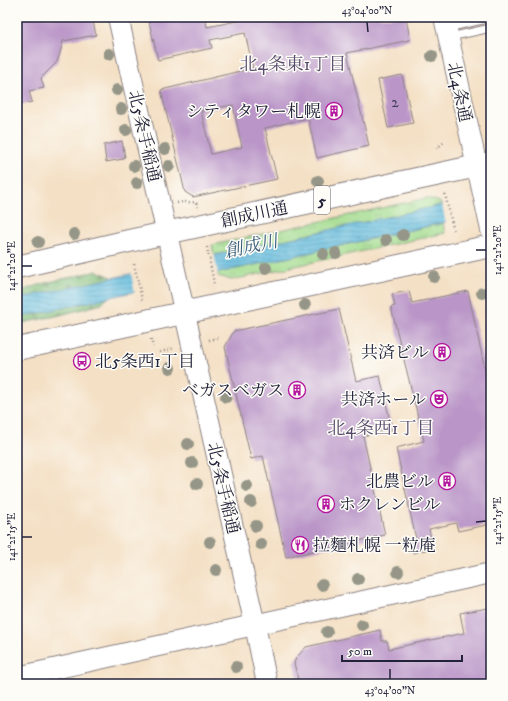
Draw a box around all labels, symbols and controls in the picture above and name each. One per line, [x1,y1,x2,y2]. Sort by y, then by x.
text: 43°04'00"N [342,5,392,17]
district label: 北4条東1丁目 [240,54,346,76]
street label: 北4条通 [442,60,476,124]
street label: 北5条手稲通 [123,88,165,184]
house number: 2 [391,93,399,112]
place label: シティタワー札幌 [186,101,321,123]
building icon: シティタワー札幌 [324,101,344,121]
road number: 5 [314,186,330,214]
street label: 創成川通 [219,197,290,233]
text: 141°21'20"E [492,225,504,275]
water label: 創成川 [223,230,282,263]
text: 141°21'20"E [6,241,18,291]
place label: 共済ビル [361,342,429,364]
building icon: 共済ビル [432,342,452,362]
bus stop icon: 北5条西1丁目 [72,351,92,371]
place label: 北5条西1丁目 [95,351,195,373]
place label: ベガスベガス [182,380,284,402]
building icon: ベガスベガス [287,380,307,400]
place label: 共済ホール [341,389,426,411]
theatre icon: 共済ホール [429,389,449,409]
district label: 北4条西1丁目 [328,418,434,440]
street label: 北5条手稲通 [202,440,244,536]
place label: 北農ビル [366,471,434,493]
building icon: 北農ビル [437,471,457,491]
building icon: ホクレンビル [316,494,336,514]
place label: ホクレンビル [339,494,441,516]
text: 141°21'15"E [492,497,504,545]
text: 141°21'15"E [6,513,18,561]
restaurant icon: 拉麵札幌 一粒庵 [290,535,310,555]
place label: 拉麵札幌 一粒庵 [313,535,436,557]
scale bar [342,637,462,663]
text: 50 m [348,644,372,659]
text: 43°04'00"N [365,685,415,697]

